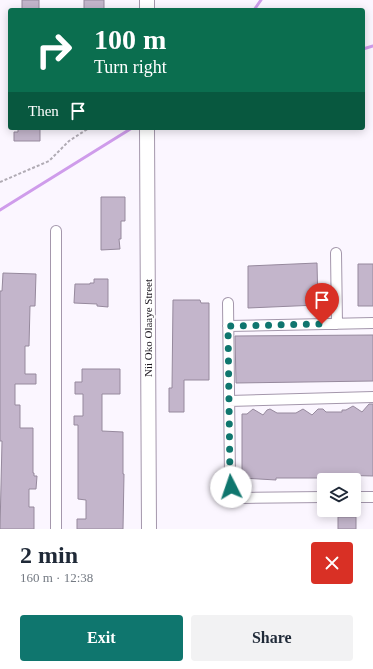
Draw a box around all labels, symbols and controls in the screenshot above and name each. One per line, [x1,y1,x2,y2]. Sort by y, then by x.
icon: right [28,24,80,76]
text: 100 m [94,24,166,55]
text: Turn right [94,57,167,77]
icon: arrive [67,100,89,122]
text: Then [28,103,59,119]
street label: Nii Oko Olaaye Street [142,279,154,377]
pin [305,283,339,324]
icon: arrive [311,289,333,311]
position arrow [210,466,252,508]
map controls [317,473,361,517]
button: layers [317,473,361,517]
text: 2 min [20,542,78,568]
button: close [311,542,353,584]
text: 160 m · 12:38 [20,570,93,585]
button: Exit [20,615,183,661]
button: Share [191,615,353,661]

